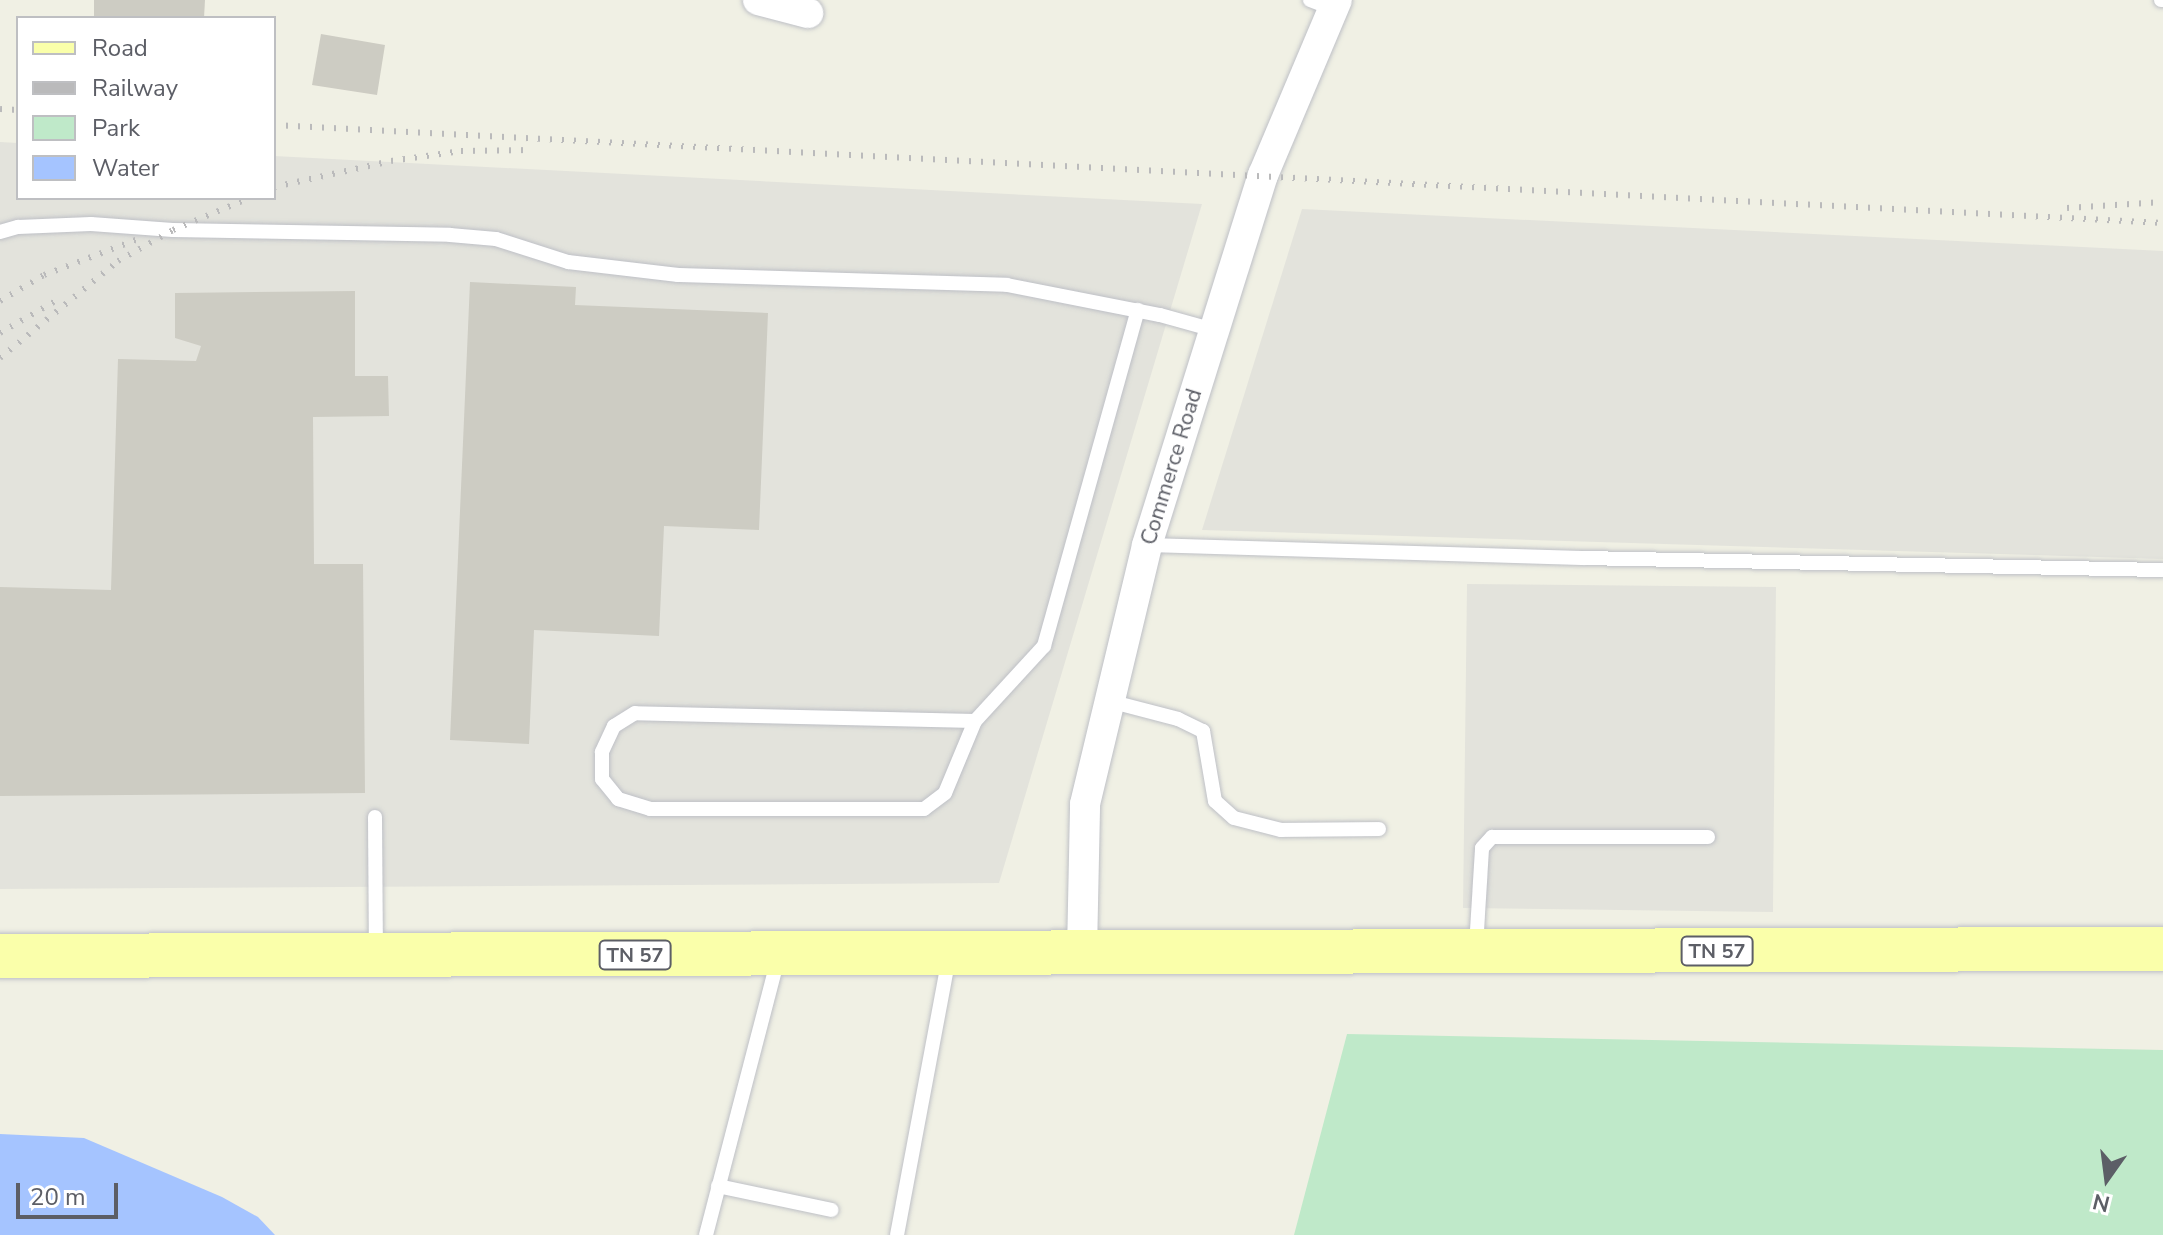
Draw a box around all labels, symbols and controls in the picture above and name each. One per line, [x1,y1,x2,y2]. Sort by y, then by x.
legend [16,16,276,200]
text: Road [92,32,148,64]
text: Railway [92,72,178,104]
text: Park [92,112,140,144]
text: Water [92,152,159,184]
street label: Commerce Road [1136,386,1208,548]
road number: TN 57 [1679,935,1755,967]
road number: TN 57 [597,939,673,971]
north arrow [2067,1139,2147,1219]
scale bar [20,1167,122,1217]
text: 20 m [30,1181,86,1213]
text: N [2090,1186,2113,1219]

